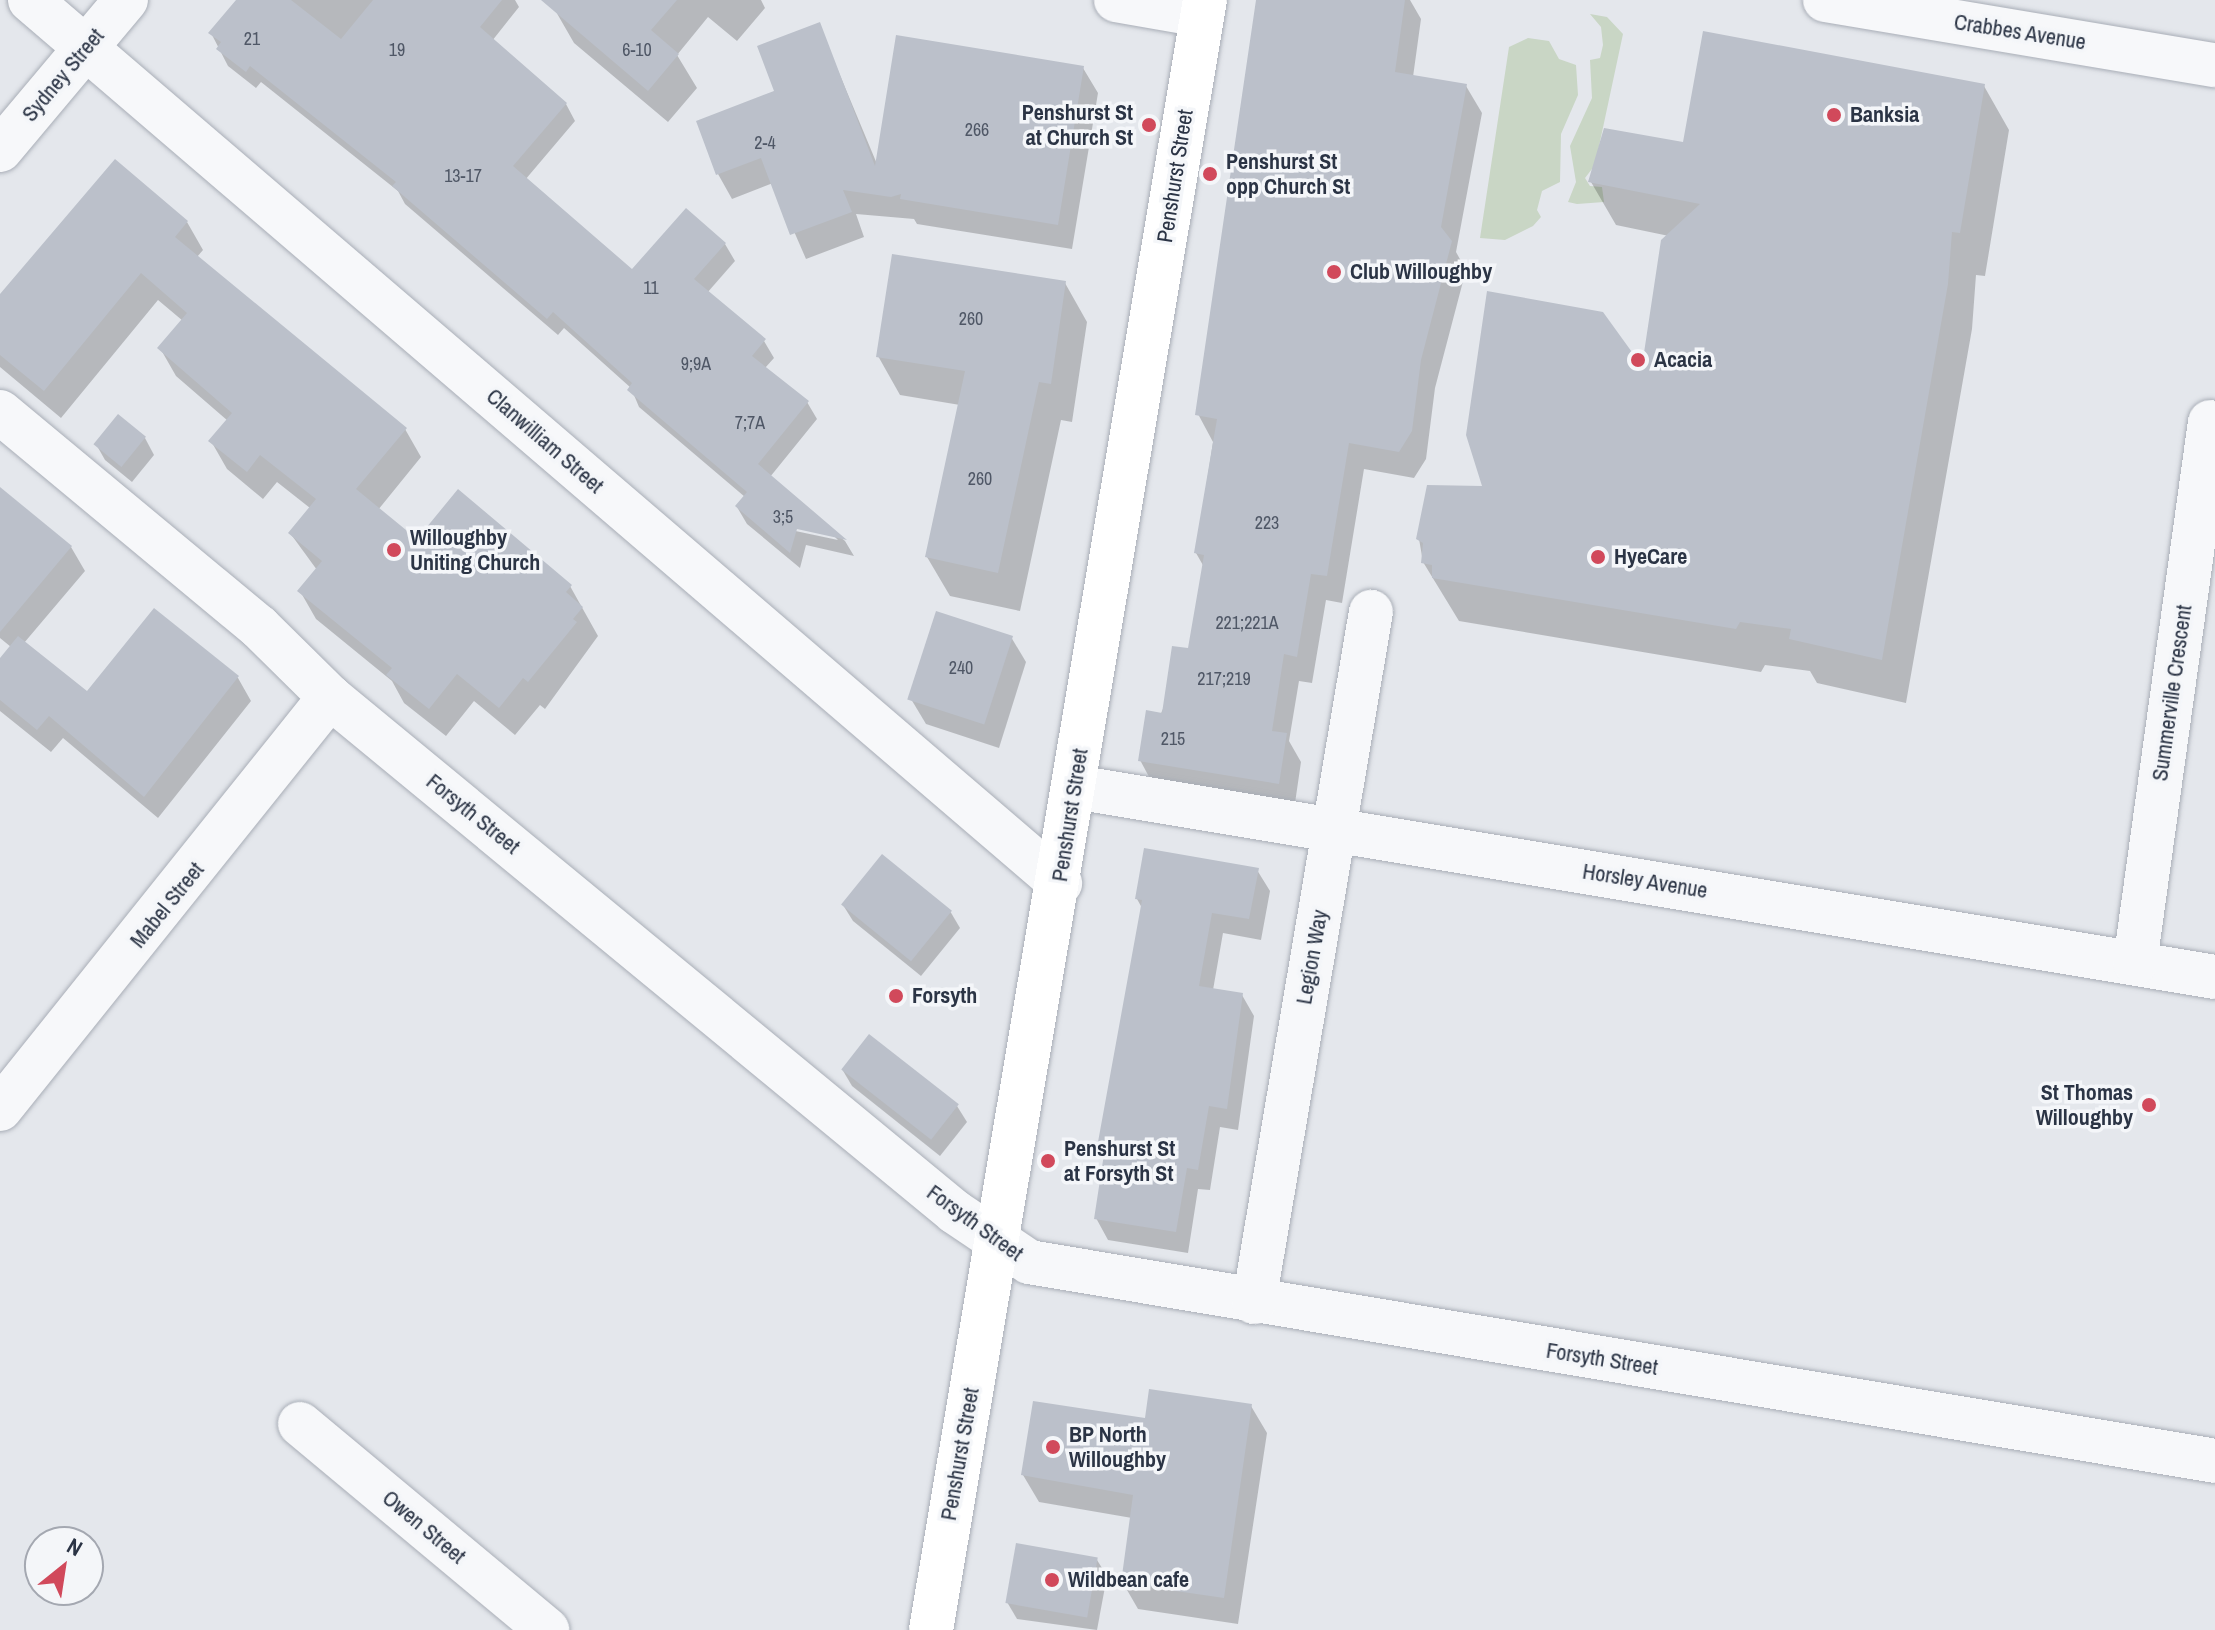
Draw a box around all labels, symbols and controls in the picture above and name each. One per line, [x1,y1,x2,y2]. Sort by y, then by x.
street label: Crabbes Avenue [1952,8,2088,56]
street label: Sydney Street [16,23,110,127]
house number: 21 [244,28,260,50]
house number: 19 [389,39,405,61]
house number: 6-10 [622,39,652,61]
place label: Penshurst St at Church St [1022,99,1133,150]
place label: Banksia [1850,102,1919,128]
marker: Banksia [1825,106,1843,124]
street label: Penshurst Street [1151,108,1199,244]
marker: Penshurst St at Church St [1140,116,1158,134]
house number: 266 [965,119,989,141]
house number: 2-4 [754,132,776,154]
place label: Penshurst St opp Church St [1226,148,1350,200]
house number: 13-17 [444,165,482,187]
marker: Penshurst St opp Church St [1201,165,1219,183]
place label: Club Willoughby [1350,259,1492,285]
marker: Club Willoughby [1325,263,1343,281]
house number: 11 [643,277,659,299]
house number: 260 [959,308,983,330]
place label: Acacia [1654,347,1712,373]
marker: Acacia [1629,351,1647,369]
house number: 9;9A [681,353,711,375]
street label: Clanwilliam Street [481,383,609,499]
house number: 7;7A [735,412,765,434]
house number: 260 [968,468,992,490]
house number: 3;5 [773,506,793,528]
house number: 223 [1255,512,1279,534]
place label: Willoughby Uniting Church [410,524,540,576]
marker: Willoughby Uniting Church [385,541,403,559]
place label: HyeCare [1614,544,1687,570]
marker: HyeCare [1589,548,1607,566]
street label: Summerville Crescent [2147,603,2197,783]
house number: 221;221A [1215,612,1279,634]
house number: 240 [949,657,973,679]
house number: 217;219 [1197,668,1251,690]
house number: 215 [1161,728,1185,750]
street label: Penshurst Street [1046,747,1094,883]
street label: Forsyth Street [421,768,525,860]
street label: Mabel Street [125,857,209,953]
street label: Horsley Avenue [1580,858,1710,904]
street label: Legion Way [1291,908,1333,1006]
place label: Forsyth [912,983,977,1009]
marker: Forsyth [887,987,905,1005]
place label: St Thomas Willoughby [2036,1079,2133,1130]
marker: St Thomas Willoughby [2140,1096,2158,1114]
place label: Penshurst St at Forsyth St [1064,1135,1175,1186]
marker: Penshurst St at Forsyth St [1039,1152,1057,1170]
street label: Forsyth Street [922,1179,1028,1267]
street label: Forsyth Street [1544,1337,1660,1381]
street label: Penshurst Street [935,1386,985,1522]
place label: BP North Willoughby [1069,1421,1166,1472]
marker: BP North Willoughby [1044,1438,1062,1456]
street label: Owen Street [377,1485,471,1569]
north arrow [24,1526,104,1606]
text: N [62,1531,88,1563]
place label: Wildbean cafe [1068,1567,1189,1593]
marker: Wildbean cafe [1043,1571,1061,1589]

